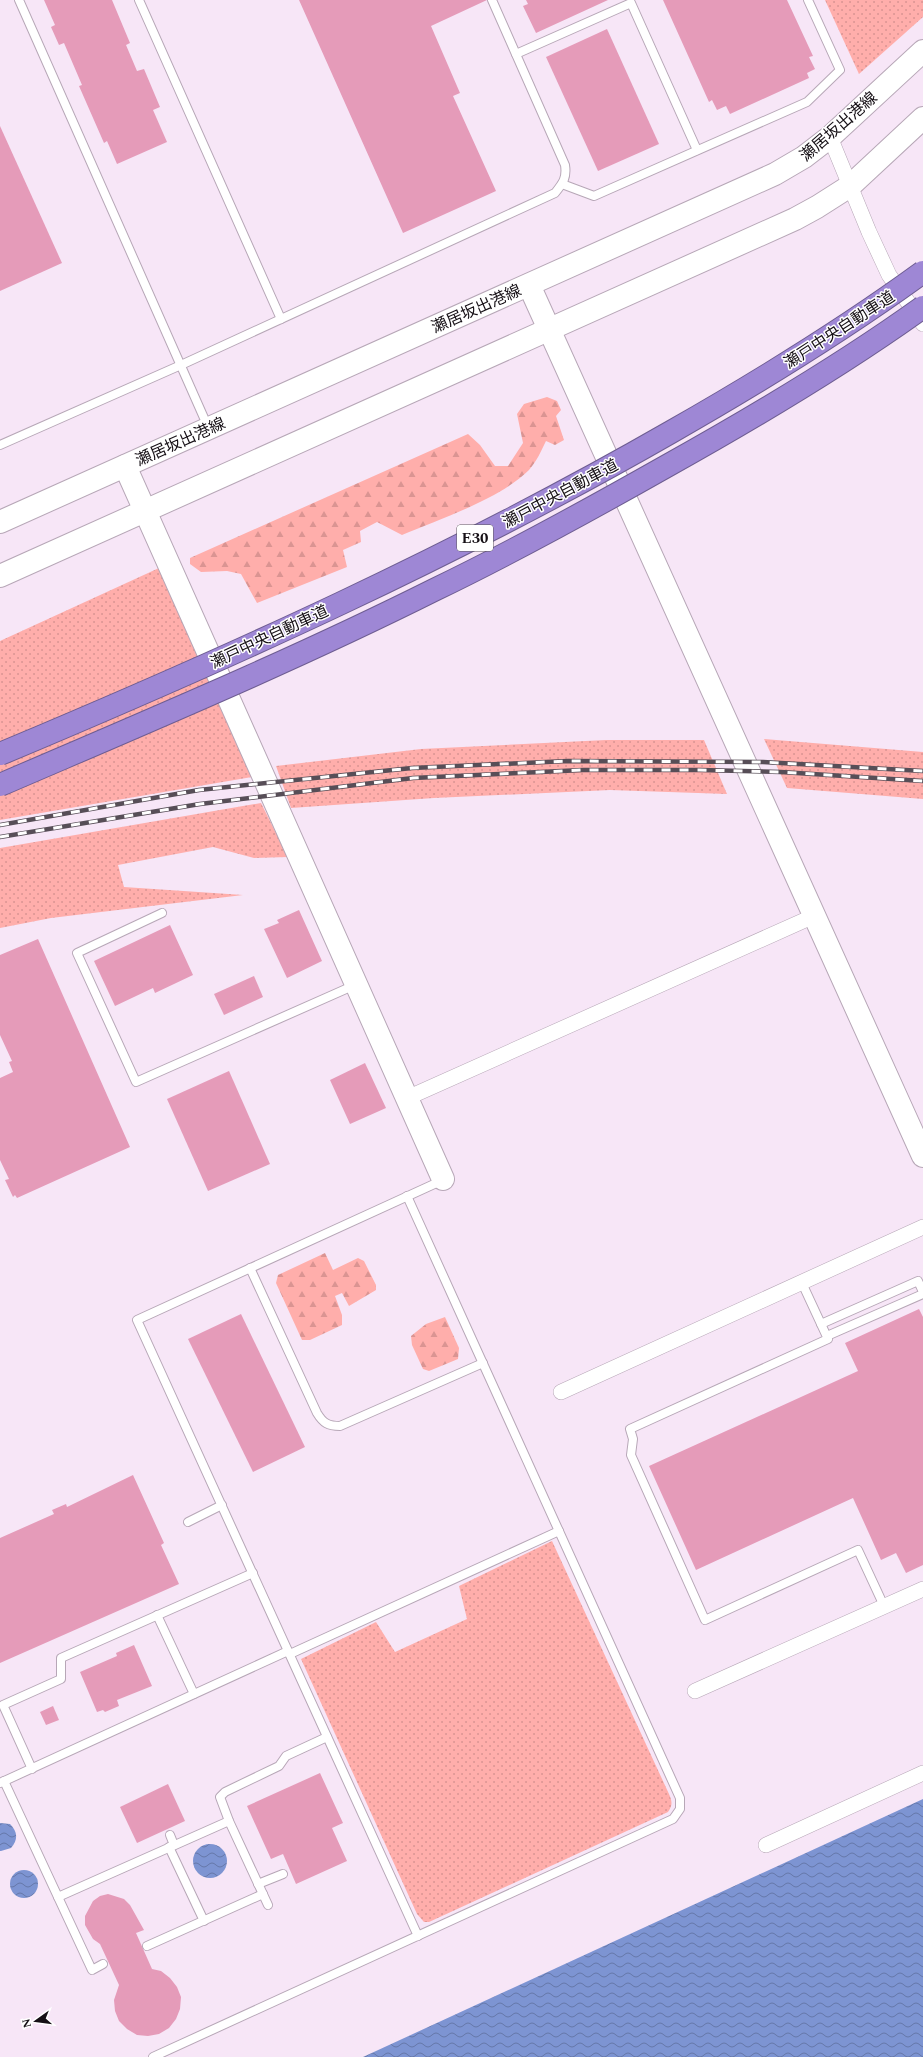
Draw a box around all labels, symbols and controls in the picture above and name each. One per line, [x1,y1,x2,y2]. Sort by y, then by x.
street label: 瀬居坂出港線 [795,86,883,167]
street label: 瀬居坂出港線 [428,278,525,339]
street label: 瀬戸中央自動車道 [779,285,900,375]
street label: 瀬居坂出港線 [132,411,229,472]
street label: 瀬戸中央自動車道 [498,453,623,535]
road number: E30 [457,525,493,551]
street label: 瀬戸中央自動車道 [206,599,333,675]
north arrow [16,2001,56,2041]
text: N [17,2017,36,2030]

